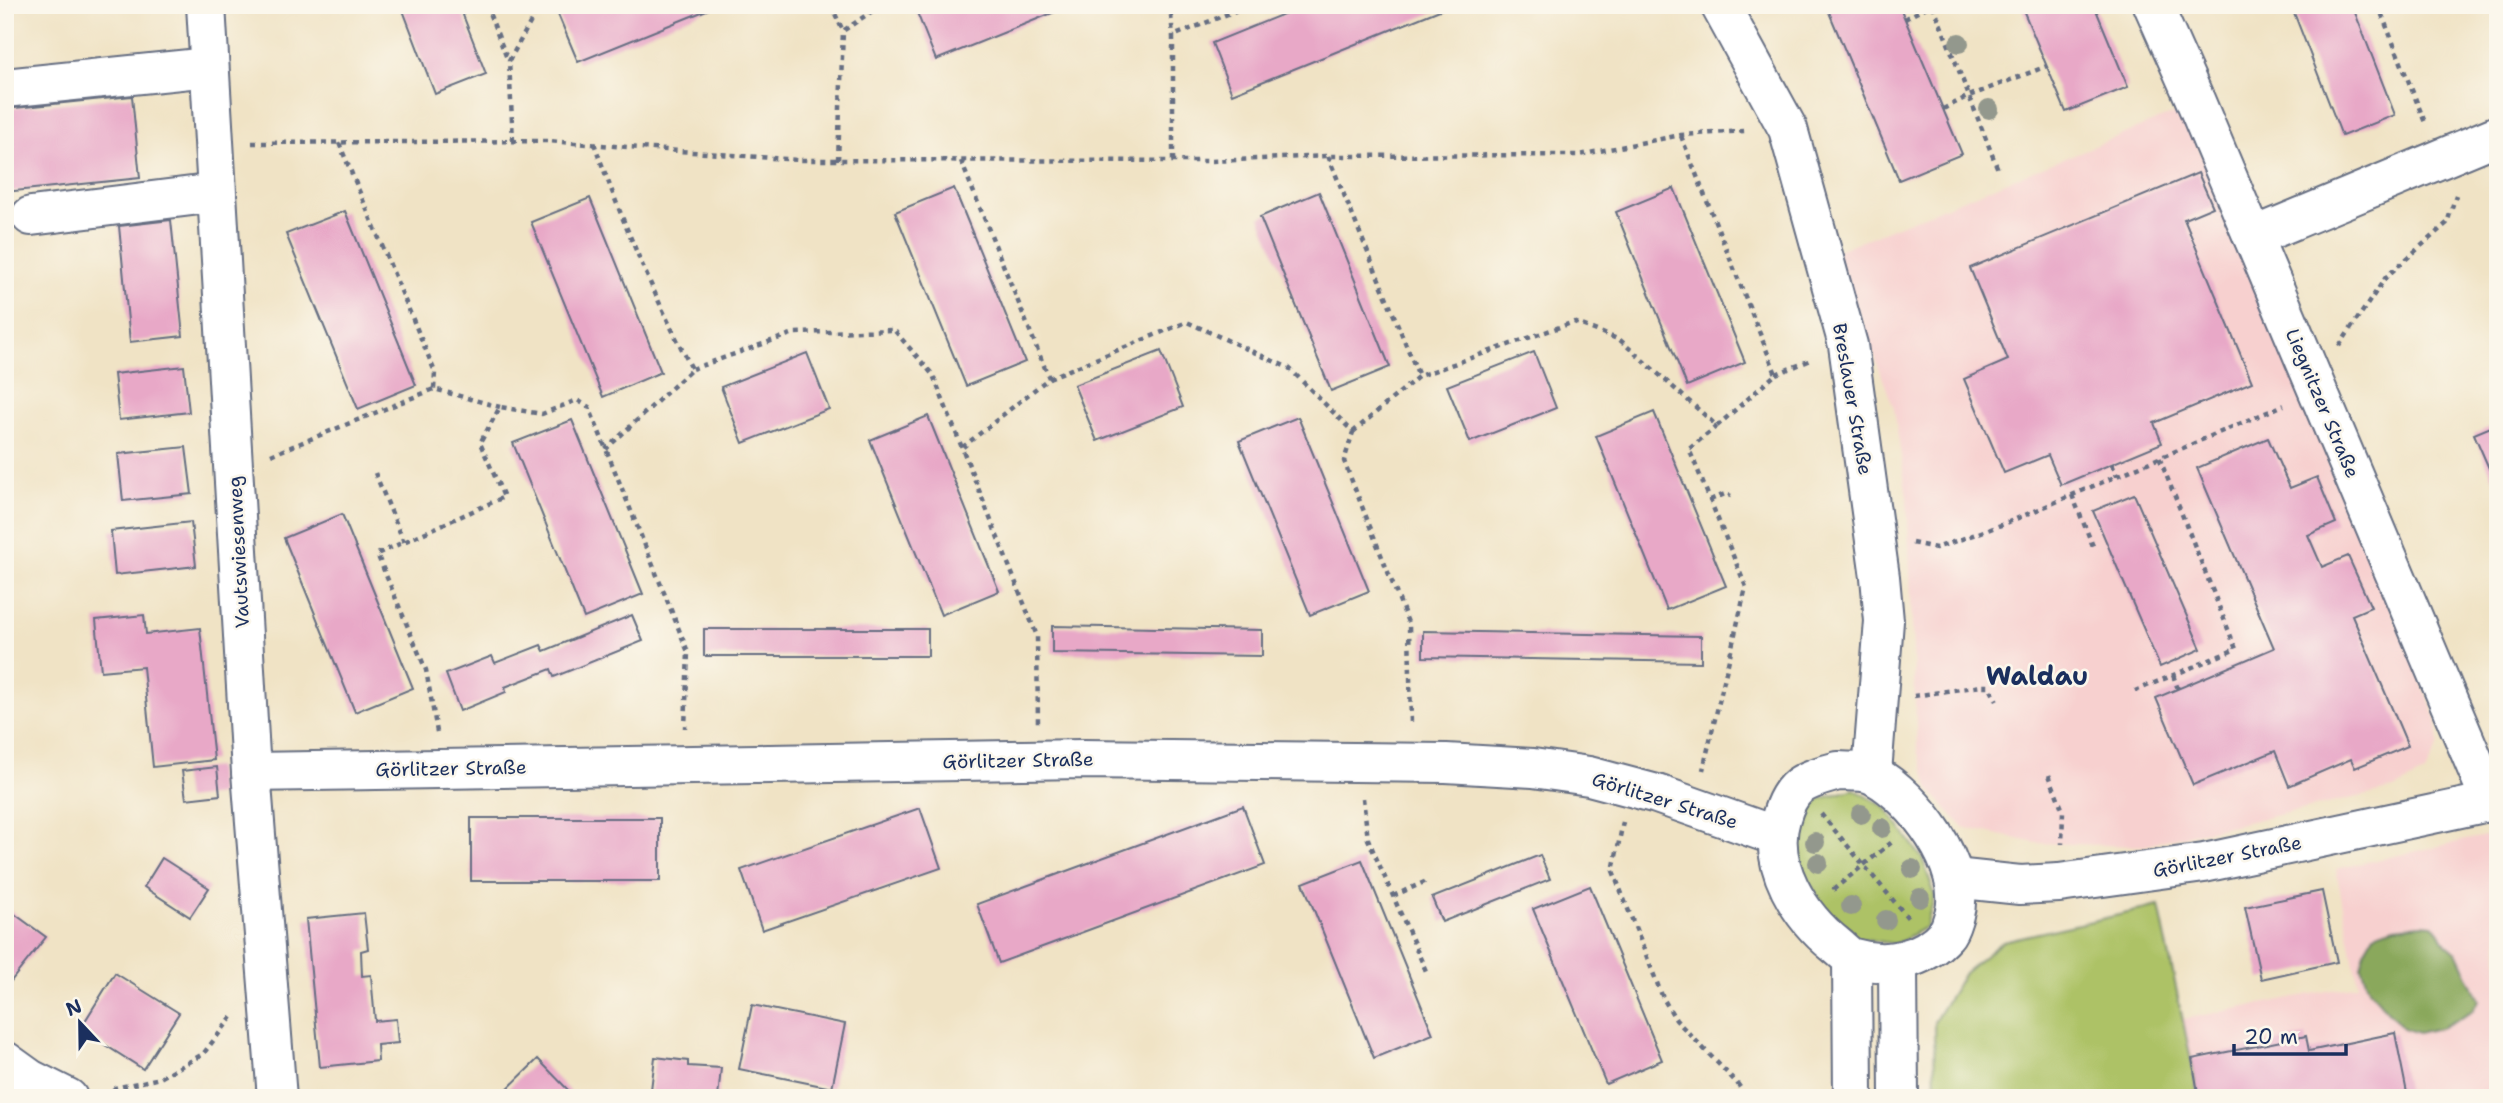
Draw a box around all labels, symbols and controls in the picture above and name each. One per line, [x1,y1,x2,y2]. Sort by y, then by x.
street label: Breslauer Straße [1827,321,1878,477]
street label: Liegnitzer Straße [2280,325,2365,482]
street label: Vautswiesenweg [222,475,255,629]
district label: Waldau [1986,658,2088,693]
street label: Görlitzer Straße [942,747,1094,774]
street label: Görlitzer Straße [375,755,527,782]
street label: Görlitzer Straße [1589,766,1741,835]
street label: Görlitzer Straße [2151,830,2304,883]
north arrow [46,988,116,1058]
text: N [62,993,85,1022]
scale bar [2234,1012,2346,1056]
text: 20 m [2244,1023,2298,1051]

